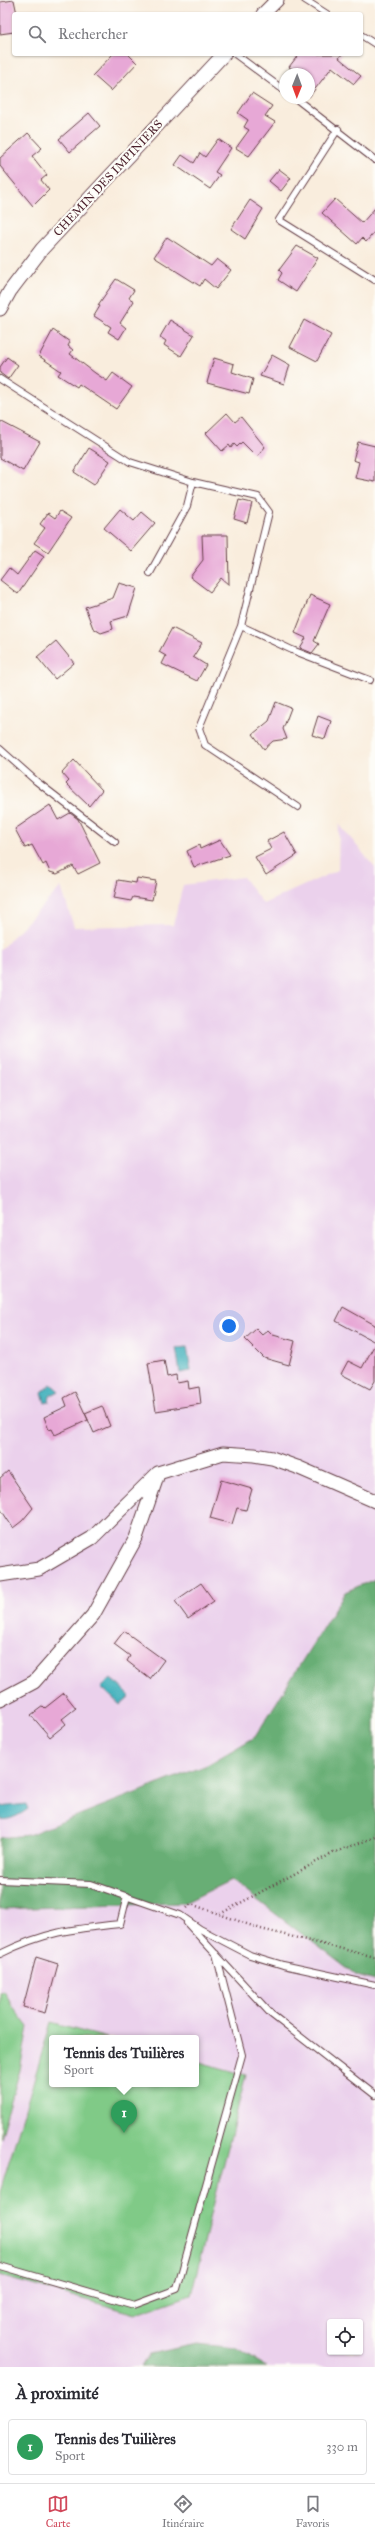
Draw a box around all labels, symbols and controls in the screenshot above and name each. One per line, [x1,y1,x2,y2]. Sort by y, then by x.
search box [12,12,363,56]
icon: search [26,23,48,45]
text: Rechercher [58,25,128,43]
north arrow [279,68,315,104]
street label: CHEMIN DES IMPINIERS [50,117,166,239]
your location [219,1316,239,1336]
popup [49,2035,199,2087]
text: Tennis des Tuilières [64,2044,184,2062]
text: Sport [64,2062,94,2078]
pin: 1 [111,2100,137,2133]
map controls [327,2319,363,2355]
button: locate [327,2319,363,2355]
text: À proximité [16,2383,99,2404]
text: Tennis des Tuilières [55,2430,176,2448]
text: 1 [27,2439,33,2455]
text: 330 m [326,2439,358,2455]
text: Sport [55,2448,85,2464]
tab: Carte [46,2493,70,2530]
tab: Itinéraire [162,2493,204,2530]
tab: Favoris [296,2493,329,2530]

